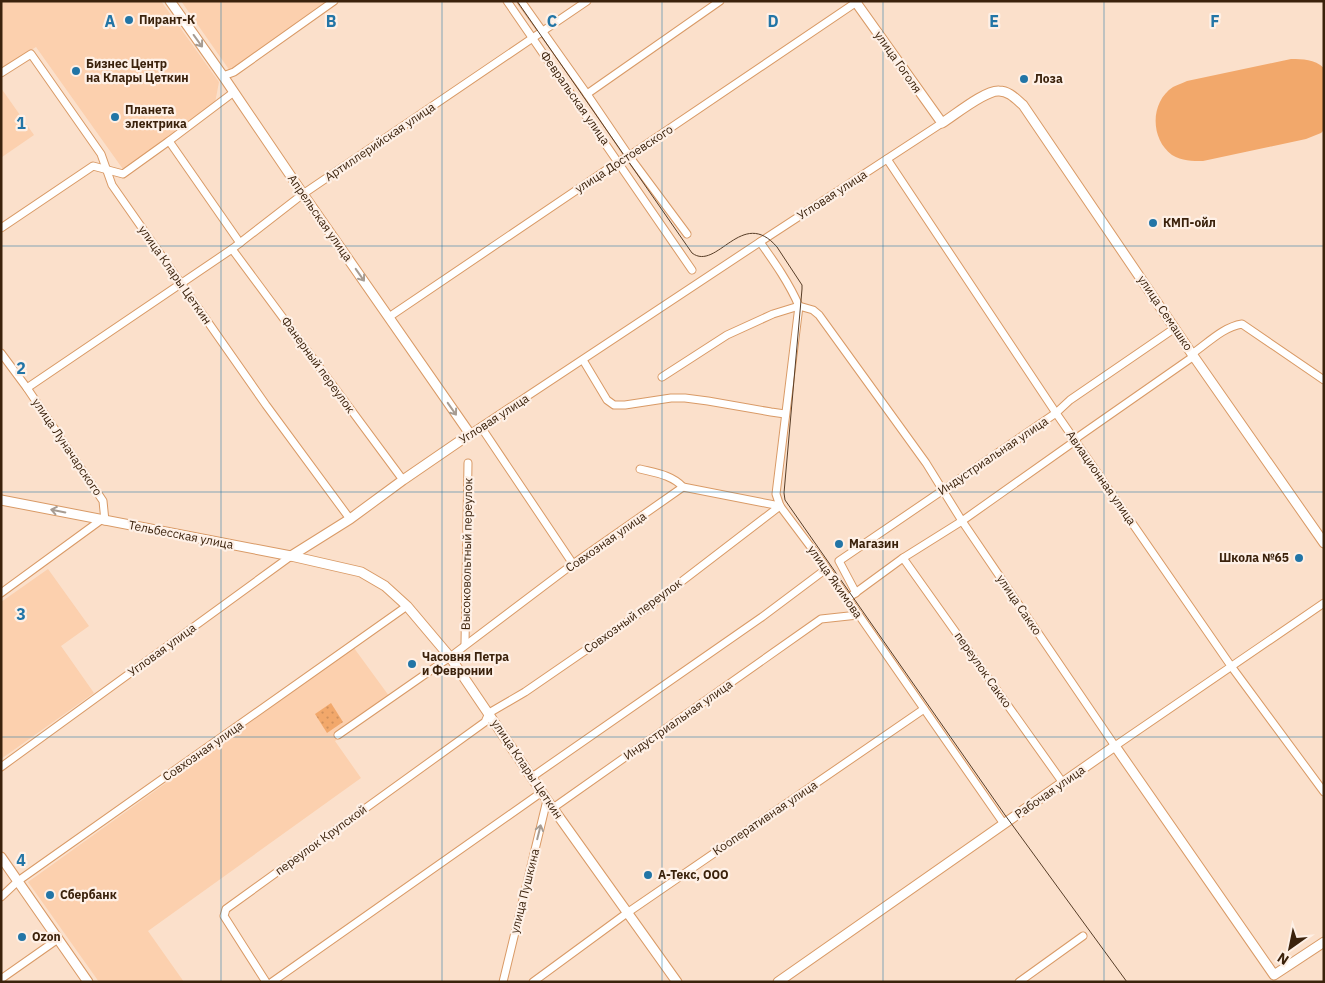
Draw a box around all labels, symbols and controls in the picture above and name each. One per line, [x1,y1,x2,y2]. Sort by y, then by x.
text: A [105,11,116,31]
text: B [326,11,337,31]
text: C [547,11,557,31]
text: D [767,11,779,31]
text: E [989,11,999,31]
text: F [1210,11,1220,31]
place label: Пирант-К [139,12,195,27]
marker: Пирант-К [123,14,135,26]
street label: улица Гоголя [871,28,925,96]
one-way arrow [193,34,203,48]
street label: Февральская улица [537,48,614,148]
place label: Бизнес Центр на Клары Цеткин [86,56,189,85]
marker: Бизнес Центр на Клары Цеткин [70,65,82,77]
place label: Лоза [1034,71,1063,86]
marker: Лоза [1018,73,1030,85]
street label: Артиллерийская улица [322,99,438,184]
place label: Планета электрика [125,102,187,131]
marker: Планета электрика [109,111,121,123]
text: 1 [16,113,26,133]
street label: улица Достоевского [572,121,676,196]
street label: Угловая улица [794,166,870,223]
street label: Апрельская улица [285,171,356,264]
place label: КМП-ойл [1163,215,1216,230]
marker: КМП-ойл [1147,217,1159,229]
street label: улица Клары Цеткин [136,222,215,327]
one-way arrow [355,268,365,282]
street label: улица Семашко [1135,272,1196,353]
street label: Фанерный переулок [278,314,359,416]
text: 2 [16,358,26,378]
street label: Угловая улица [456,390,532,447]
street label: улица Луначарского [29,395,106,499]
one-way arrow [447,402,458,416]
street label: Индустриальная улица [935,413,1051,498]
street label: Авиационная улица [1063,428,1140,528]
street label: Высоковольтный переулок [458,477,475,630]
one-way arrow [50,506,66,515]
street label: Совхозная улица [562,508,649,575]
street label: Тельбесская улица [127,517,235,552]
place label: Магазин [849,536,899,551]
marker: Магазин [833,538,845,550]
street label: улица Якимова [805,542,866,622]
place label: Школа №65 [1219,550,1289,565]
marker: Школа №65 [1293,552,1305,564]
street label: улица Сакко [994,572,1045,638]
street label: Совхозный переулок [581,575,685,656]
text: 3 [16,604,26,624]
street label: Угловая улица [125,619,199,679]
street label: переулок Сакко [952,629,1015,711]
place label: Часовня Петра и Февронии [422,649,509,678]
marker: Часовня Петра и Февронии [406,658,418,670]
street label: Индустриальная улица [620,676,736,763]
street label: улица Клары Цеткин [488,716,566,822]
street label: Совхозная улица [159,717,246,784]
street label: Рабочая улица [1012,761,1088,821]
street label: Кооперативная улица [710,777,820,858]
street label: переулок Крупской [272,801,369,878]
one-way arrow [535,825,545,841]
street label: улица Пушкина [507,846,542,935]
text: 4 [16,850,26,870]
place label: А-Текс, ООО [658,867,729,882]
marker: А-Текс, ООО [642,869,654,881]
place label: Сбербанк [60,887,117,902]
marker: Сбербанк [44,889,56,901]
north arrow [1265,923,1315,973]
place label: Ozon [32,929,61,944]
marker: Ozon [16,931,28,943]
text: N [1274,949,1292,969]

